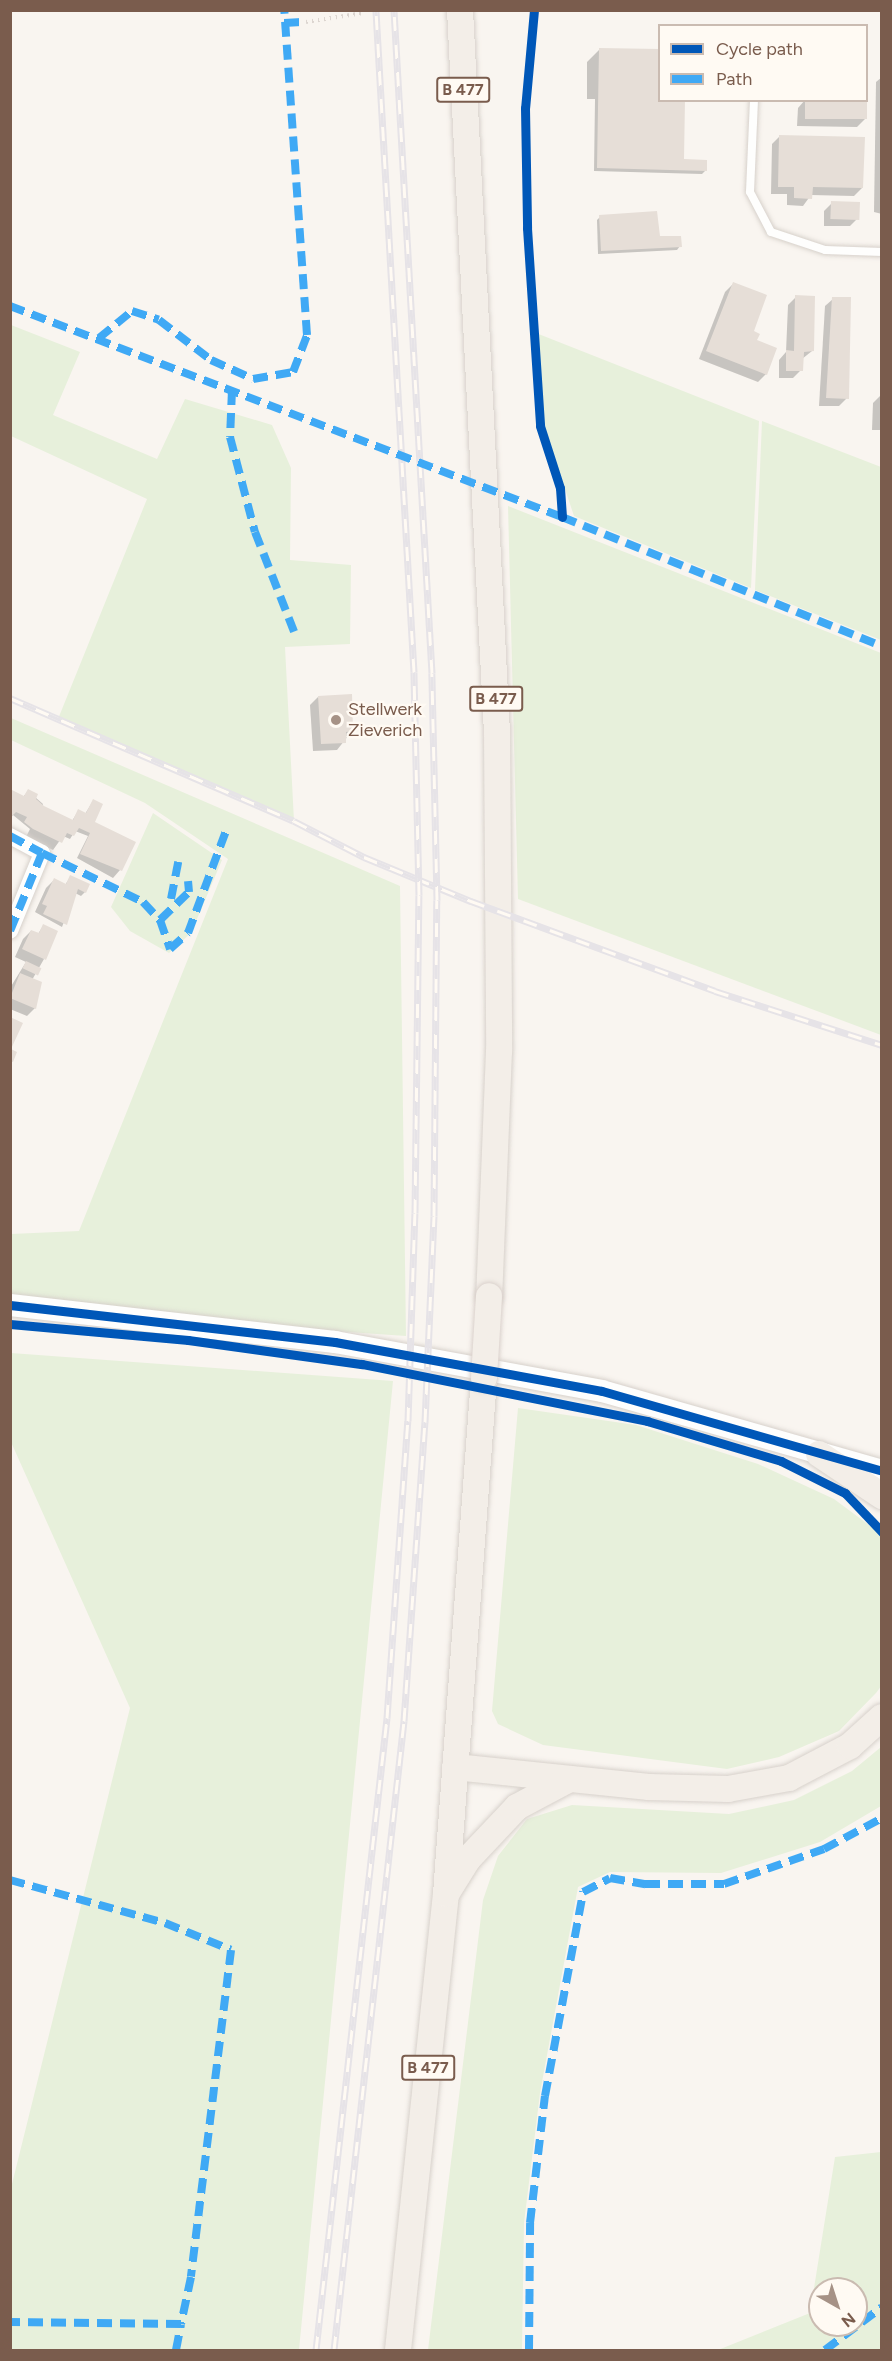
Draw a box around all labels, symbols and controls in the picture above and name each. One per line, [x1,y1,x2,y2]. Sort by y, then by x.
legend [658,24,868,102]
text: Cycle path [716,38,803,60]
text: Path [716,68,752,90]
road number: B 477 [436,77,490,103]
road number: B 477 [469,686,523,712]
place label: Stellwerk Zieverich [348,699,422,742]
marker: Stellwerk Zieverich [329,713,343,727]
road number: B 477 [401,2055,455,2081]
north arrow [808,2277,868,2337]
text: N [838,2309,859,2331]

